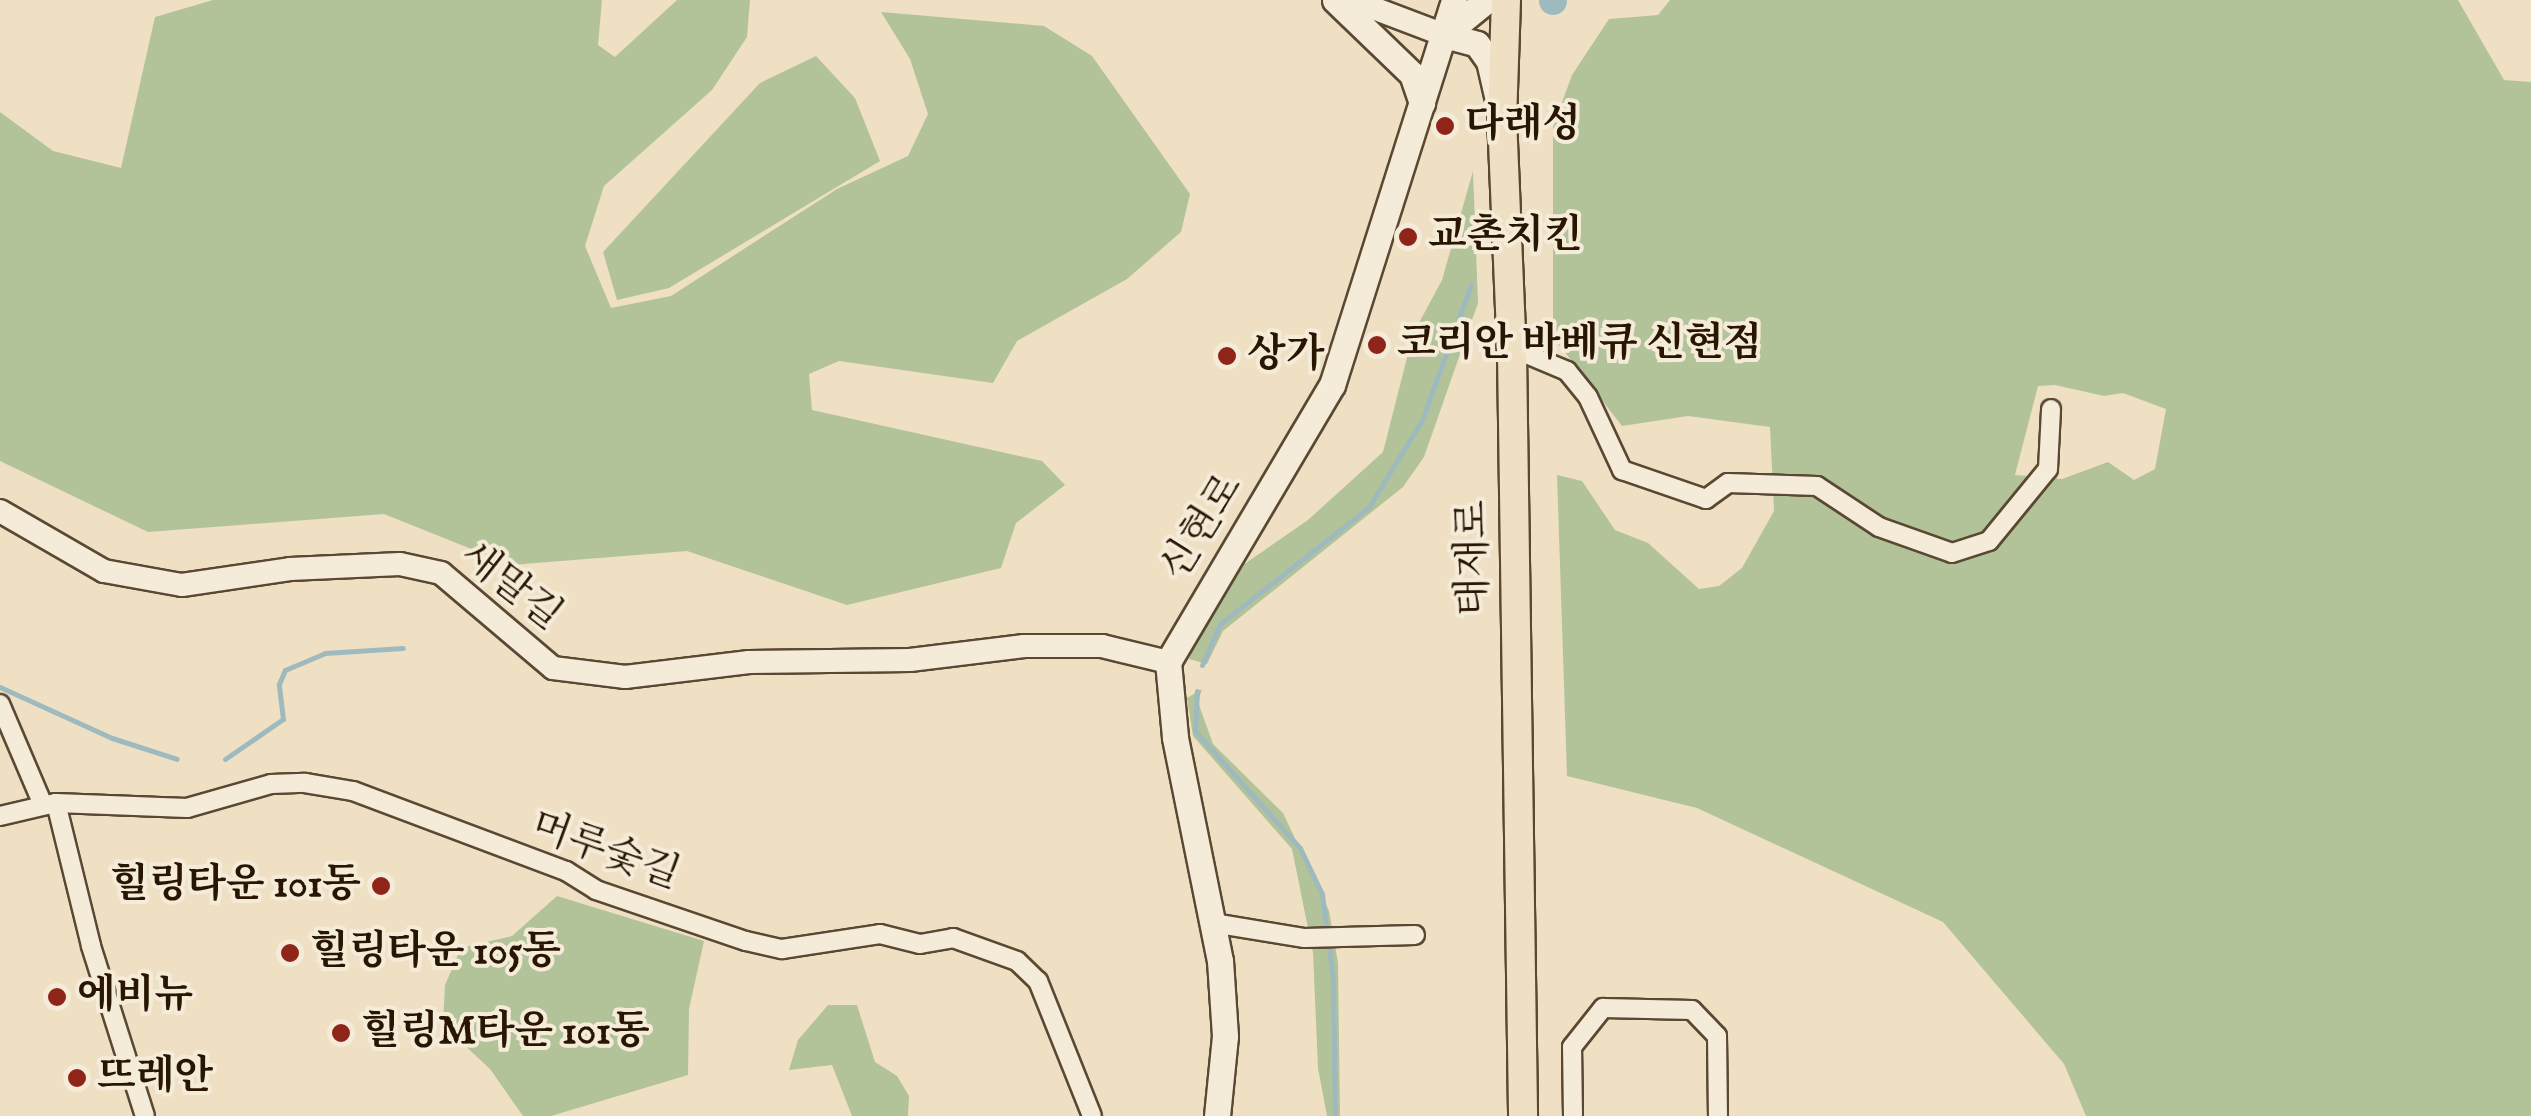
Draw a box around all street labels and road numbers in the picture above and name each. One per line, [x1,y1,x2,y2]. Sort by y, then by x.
street label: 신현로 [1152,466,1254,590]
street label: 태재로 [1450,500,1500,616]
street label: 새말길 [450,532,570,642]
street label: 머루숯길 [524,803,686,901]

